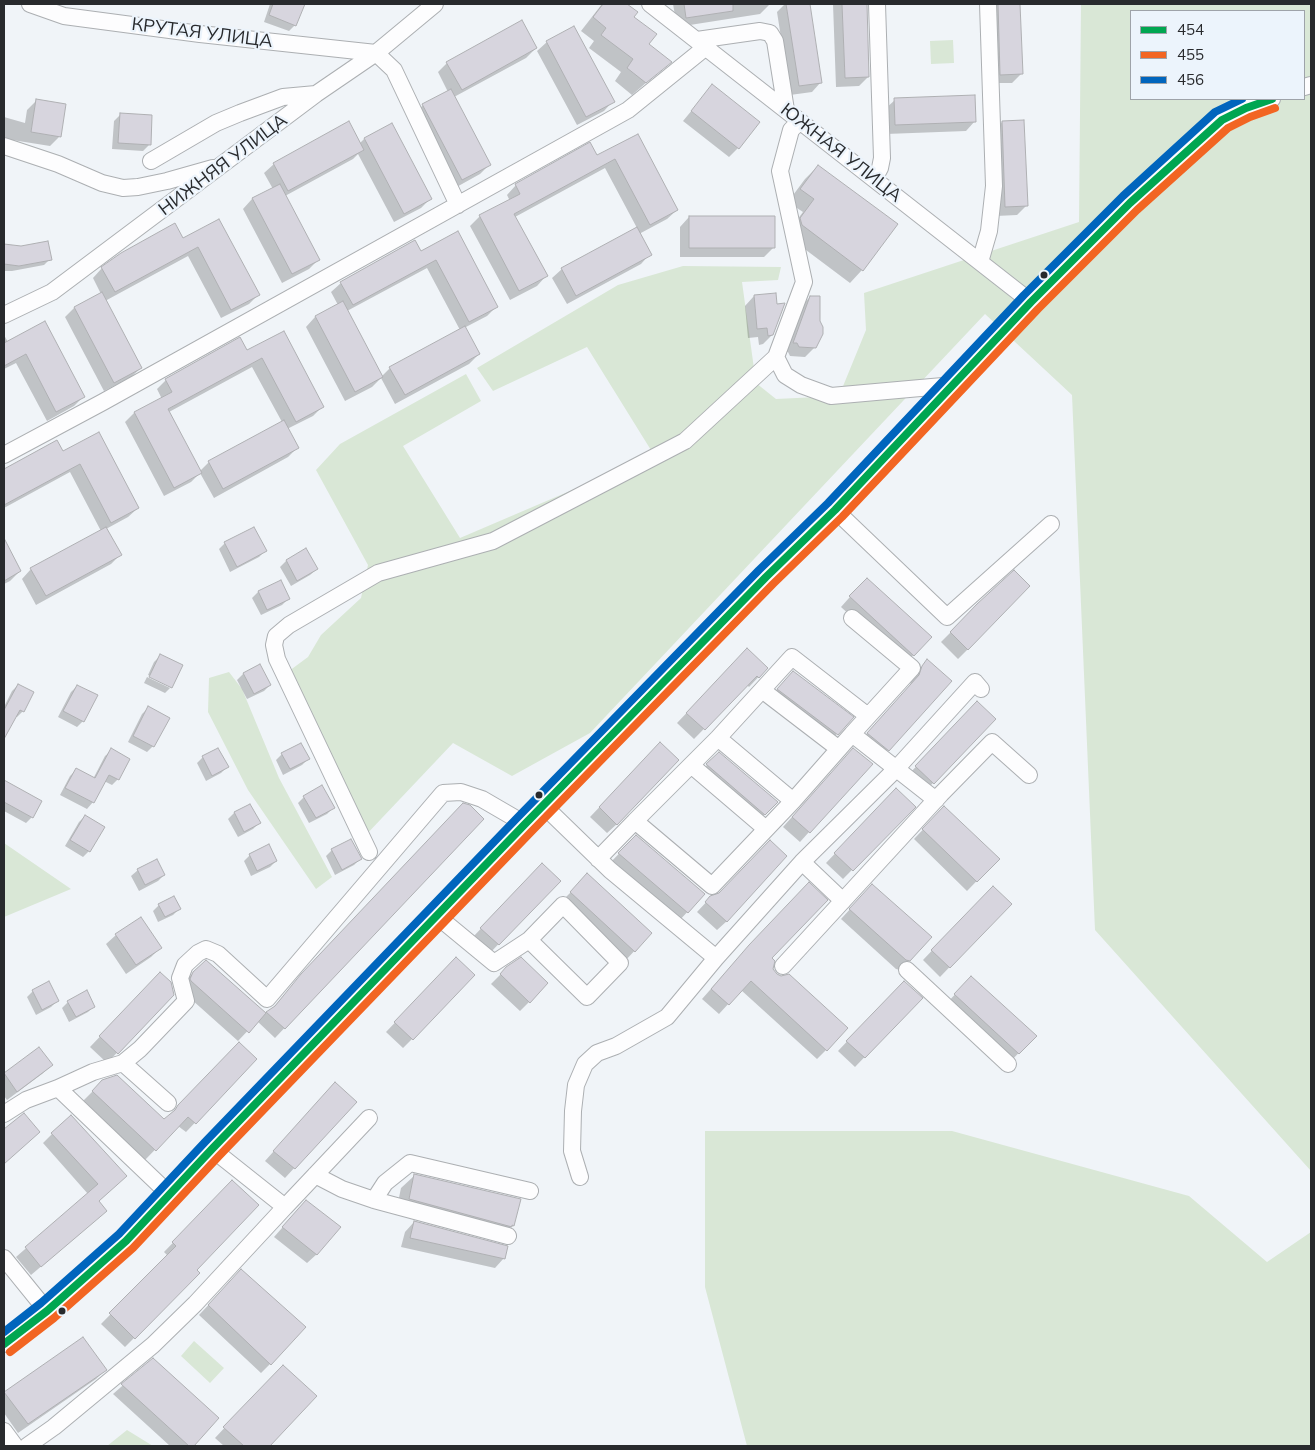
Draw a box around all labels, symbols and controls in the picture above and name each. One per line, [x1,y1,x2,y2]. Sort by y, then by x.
legend [1130,10,1305,100]
street label: КРУТАЯ УЛИЦА [130,14,274,52]
text: 454 [1177,20,1204,39]
text: 455 [1177,45,1204,64]
text: 456 [1177,70,1204,89]
street label: ЮЖНАЯ УЛИЦА [776,99,906,207]
street label: НИЖНЯЯ УЛИЦА [155,110,291,220]
unlabelled marker [1039,270,1049,280]
unlabelled marker [534,790,544,800]
unlabelled marker [57,1306,67,1316]

